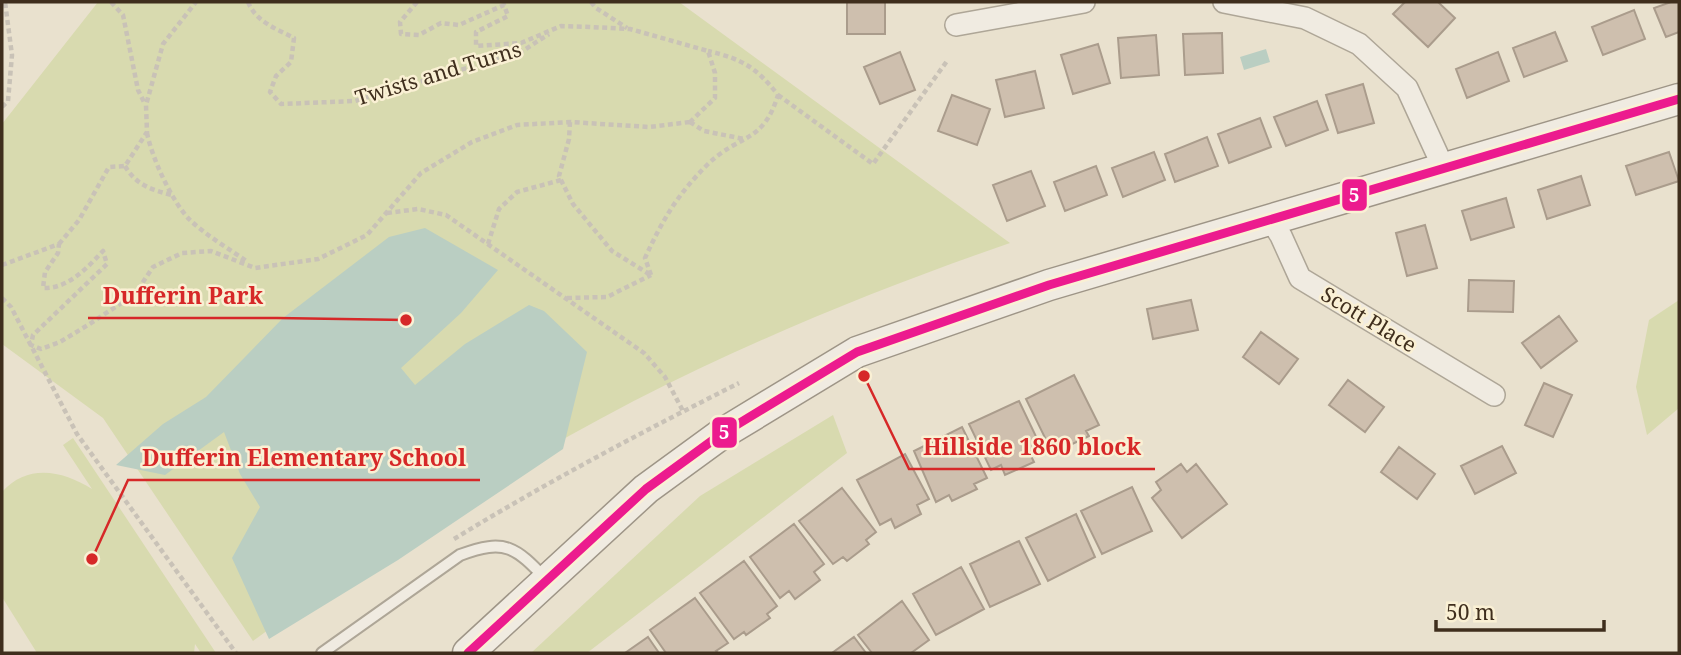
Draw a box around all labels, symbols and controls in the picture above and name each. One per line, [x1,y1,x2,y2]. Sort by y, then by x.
street label: Twists and Turns [352,34,524,112]
line badge: 5 [1341,178,1368,212]
text: 5 [1349,182,1359,208]
callout: Dufferin Park [88,274,277,318]
text: Dufferin Park [103,279,263,311]
street label: Scott Place [1316,280,1422,358]
line badge: 5 [711,416,738,449]
text: 5 [719,419,729,445]
callout: Hillside 1860 block [909,425,1155,469]
text: Hillside 1860 block [923,430,1141,462]
callout: Dufferin Elementary School [128,436,480,480]
text: Dufferin Elementary School [142,441,466,473]
scale bar [1436,588,1604,632]
text: 50 m [1446,598,1495,626]

